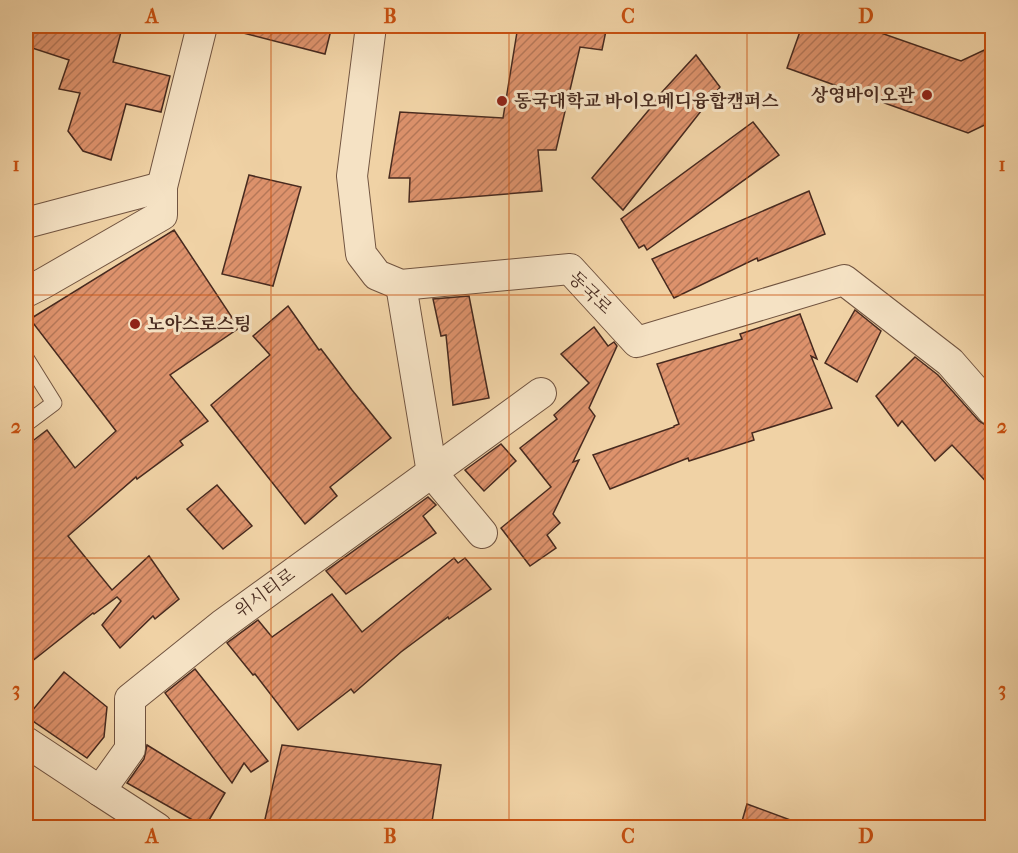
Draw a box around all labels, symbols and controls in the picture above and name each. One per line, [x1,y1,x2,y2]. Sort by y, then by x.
text: A [144,5,160,28]
text: B [383,5,397,28]
text: C [621,5,635,28]
text: D [858,5,874,28]
place label: 상영바이오관 [811,85,916,106]
marker: 상영바이오관 [920,88,934,102]
place label: 동국대학교 바이오메디융합캠퍼스 [514,91,779,112]
marker: 동국대학교 바이오메디융합캠퍼스 [495,94,509,108]
text: 1 [12,153,20,176]
text: 1 [998,153,1006,176]
street label: 동국로 [564,267,616,319]
place label: 노아스로스팅 [147,314,251,335]
marker: 노아스로스팅 [128,317,142,331]
text: 2 [11,415,21,438]
text: 2 [997,415,1007,438]
street label: 위시티로 [231,564,299,622]
text: 3 [12,678,20,701]
text: 3 [998,678,1006,701]
text: A [144,825,160,848]
text: B [383,825,397,848]
text: C [621,825,635,848]
text: D [858,825,874,848]

